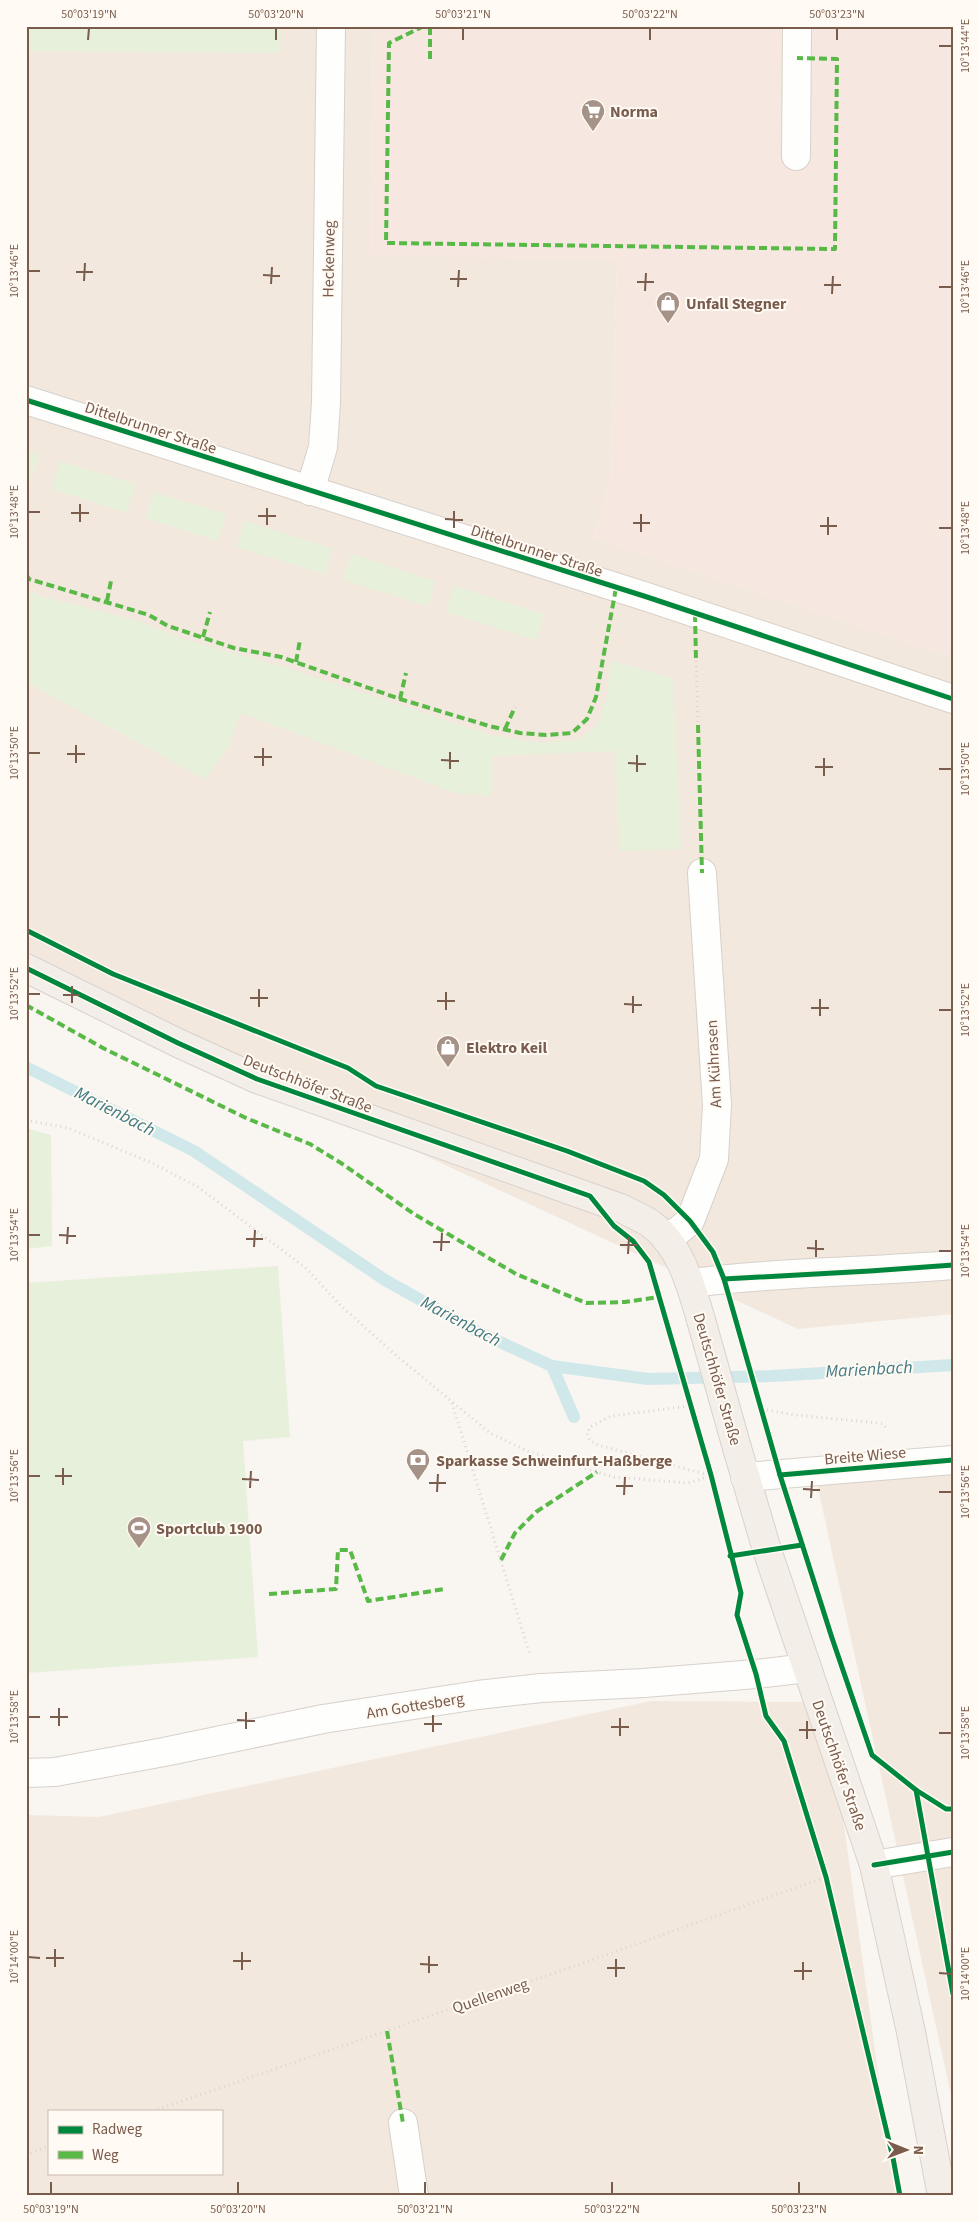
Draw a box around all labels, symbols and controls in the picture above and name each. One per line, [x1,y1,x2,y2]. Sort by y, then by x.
text: 50°03'19"N [61,6,117,23]
text: 50°03'20"N [248,6,304,23]
text: 50°03'21"N [435,6,491,23]
text: 50°03'22"N [622,6,678,23]
text: 50°03'23"N [809,6,865,23]
text: 10°13'44"E [957,19,974,73]
supermarket icon: Norma [580,98,606,132]
place label: Norma [610,101,658,123]
street label: Heckenweg [317,220,341,298]
text: 10°13'46"E [6,244,23,298]
text: 10°13'46"E [957,260,974,314]
shop icon: Unfall Stegner [655,290,681,324]
place label: Unfall Stegner [686,293,787,315]
street label: Dittelbrunner Straße [82,396,219,460]
text: 10°13'48"E [6,485,23,539]
text: 10°13'48"E [957,501,974,555]
street label: Dittelbrunner Straße [468,519,605,583]
text: 10°13'50"E [6,726,23,780]
text: 10°13'50"E [957,742,974,796]
text: 10°13'52"E [6,967,23,1021]
text: 10°13'52"E [957,983,974,1037]
street label: Am Kührasen [701,1019,727,1109]
shop icon: Elektro Keil [435,1034,461,1068]
place label: Elektro Keil [466,1037,548,1059]
street label: Deutschhöfer Straße [240,1049,376,1119]
water label: Marienbach [70,1080,159,1142]
text: 10°13'54"E [6,1208,23,1262]
text: 10°13'54"E [957,1224,974,1278]
water label: Marienbach [416,1290,505,1353]
street label: Deutschhöfer Straße [688,1310,747,1448]
water label: Marienbach [825,1355,913,1384]
street label: Breite Wiese [823,1441,907,1471]
bank icon: Sparkasse Schweinfurt-Haßberge [405,1447,431,1481]
text: 10°13'56"E [6,1449,23,1503]
place label: Sparkasse Schweinfurt-Haßberge [436,1450,672,1472]
text: 10°13'56"E [957,1465,974,1519]
sports icon: Sportclub 1900 [126,1515,152,1549]
place label: Sportclub 1900 [156,1518,262,1540]
street label: Am Gottesberg [365,1687,466,1725]
text: 10°13'58"E [6,1690,23,1744]
street label: Deutschhöfer Straße [806,1697,872,1834]
text: 10°13'58"E [957,1706,974,1760]
text: 10°14'00"E [6,1930,23,1984]
text: 10°14'00"E [957,1947,974,2001]
street label: Quellenweg [449,1973,531,2019]
legend [48,2110,222,2174]
text: Radweg [92,2119,142,2140]
north arrow [882,2124,932,2174]
text: Weg [92,2145,119,2166]
text: N [908,2145,928,2155]
text: 50°03'19"N [23,2201,79,2218]
text: 50°03'20"N [210,2201,266,2218]
text: 50°03'21"N [397,2201,453,2218]
text: 50°03'22"N [584,2201,640,2218]
text: 50°03'23"N [771,2201,827,2218]

